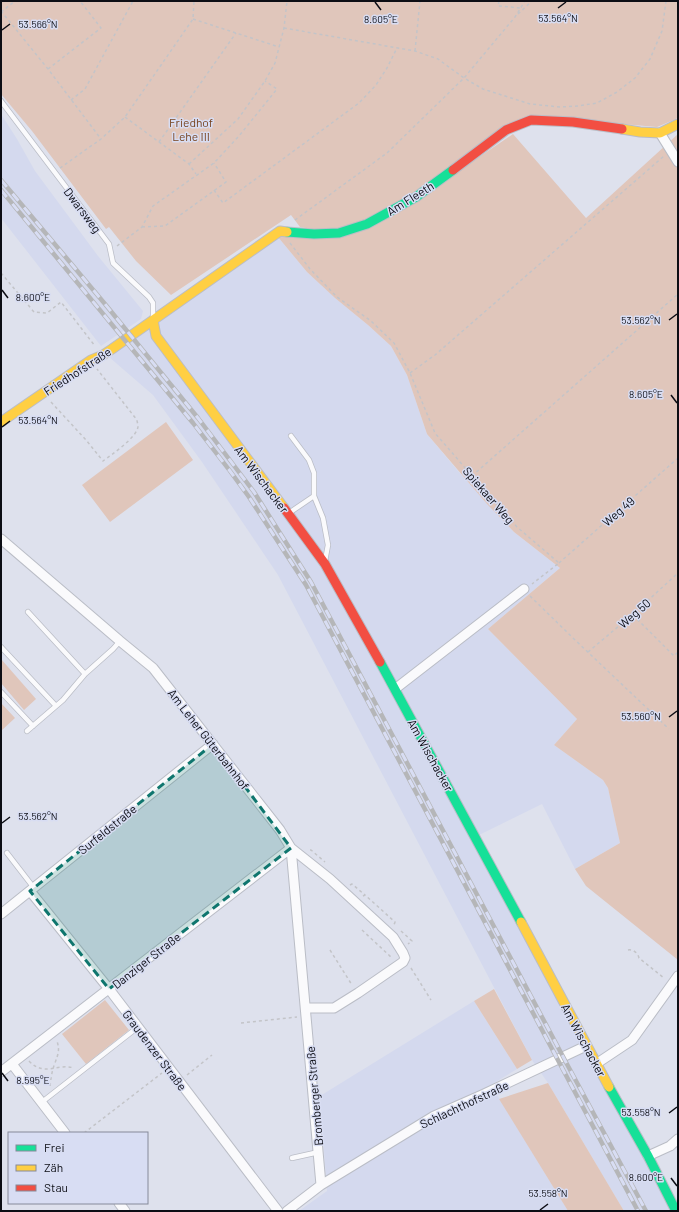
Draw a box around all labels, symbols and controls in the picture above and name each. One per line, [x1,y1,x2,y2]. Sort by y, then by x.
text: 53.564°N [538,12,578,24]
text: 8.605°E [364,13,398,25]
text: 53.566°N [18,18,58,30]
park label: Friedhof Lehe III [169,115,213,143]
street label: Am Fleeth [384,178,436,218]
street label: Dwarsweg [61,185,105,235]
text: 8.600°E [16,291,50,303]
text: 53.562°N [621,314,661,326]
street label: Friedhofstraße [41,344,113,398]
text: 8.605°E [629,388,663,400]
text: 53.564°N [18,414,58,426]
street label: Am Wischacker [232,443,292,516]
street label: Spiekaer Weg [460,464,518,526]
street label: Weg 49 [599,493,637,529]
street label: Weg 50 [615,595,653,631]
street label: Am Leher Güterbahnhof [165,686,253,792]
text: 53.560°N [621,710,661,722]
street label: Am Wischacker [405,716,457,794]
street label: Surfeldstraße [75,801,139,857]
text: 53.562°N [18,810,58,822]
street label: Danziger Straße [109,929,183,991]
street label: Am Wischacker [559,1001,609,1079]
street label: Graudenzer Straße [120,1007,190,1093]
street label: Bromberger Straße [303,1046,325,1146]
text: 8.595°E [16,1074,50,1086]
street label: Schlachthofstraße [417,1077,511,1131]
text: 53.558°N [621,1106,661,1118]
legend [8,1132,148,1204]
text: Frei [44,1140,64,1154]
text: Zäh [44,1160,63,1174]
text: 8.600°E [629,1171,663,1183]
text: Stau [44,1180,68,1194]
text: 53.558°N [528,1187,568,1199]

